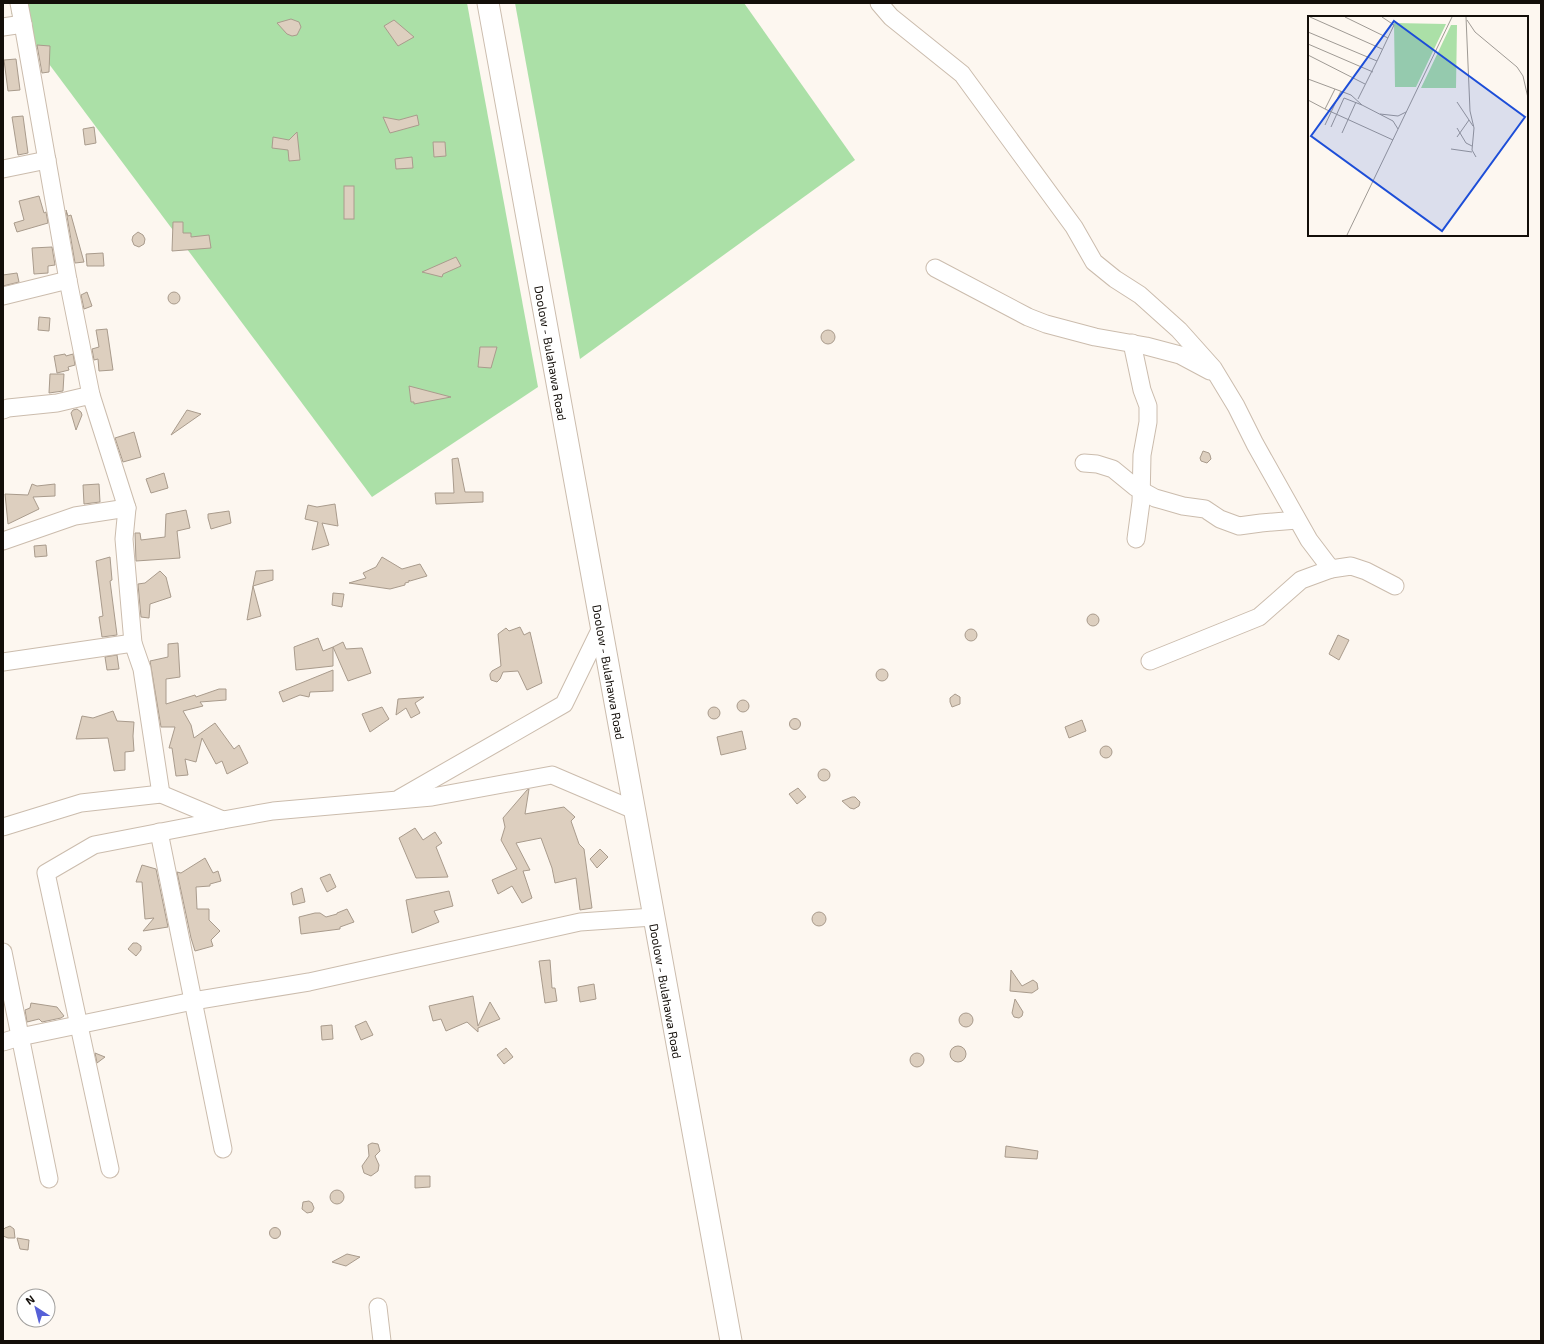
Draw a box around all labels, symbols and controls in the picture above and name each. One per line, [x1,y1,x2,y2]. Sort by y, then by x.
inset map [1308,16,1528,236]
street label: Doolow - Bulahawa Road [532,284,570,422]
street label: Doolow - Bulahawa Road [590,603,628,741]
street label: Doolow - Bulahawa Road [647,922,685,1060]
north arrow [16,1288,56,1328]
text: N [23,1292,37,1307]

